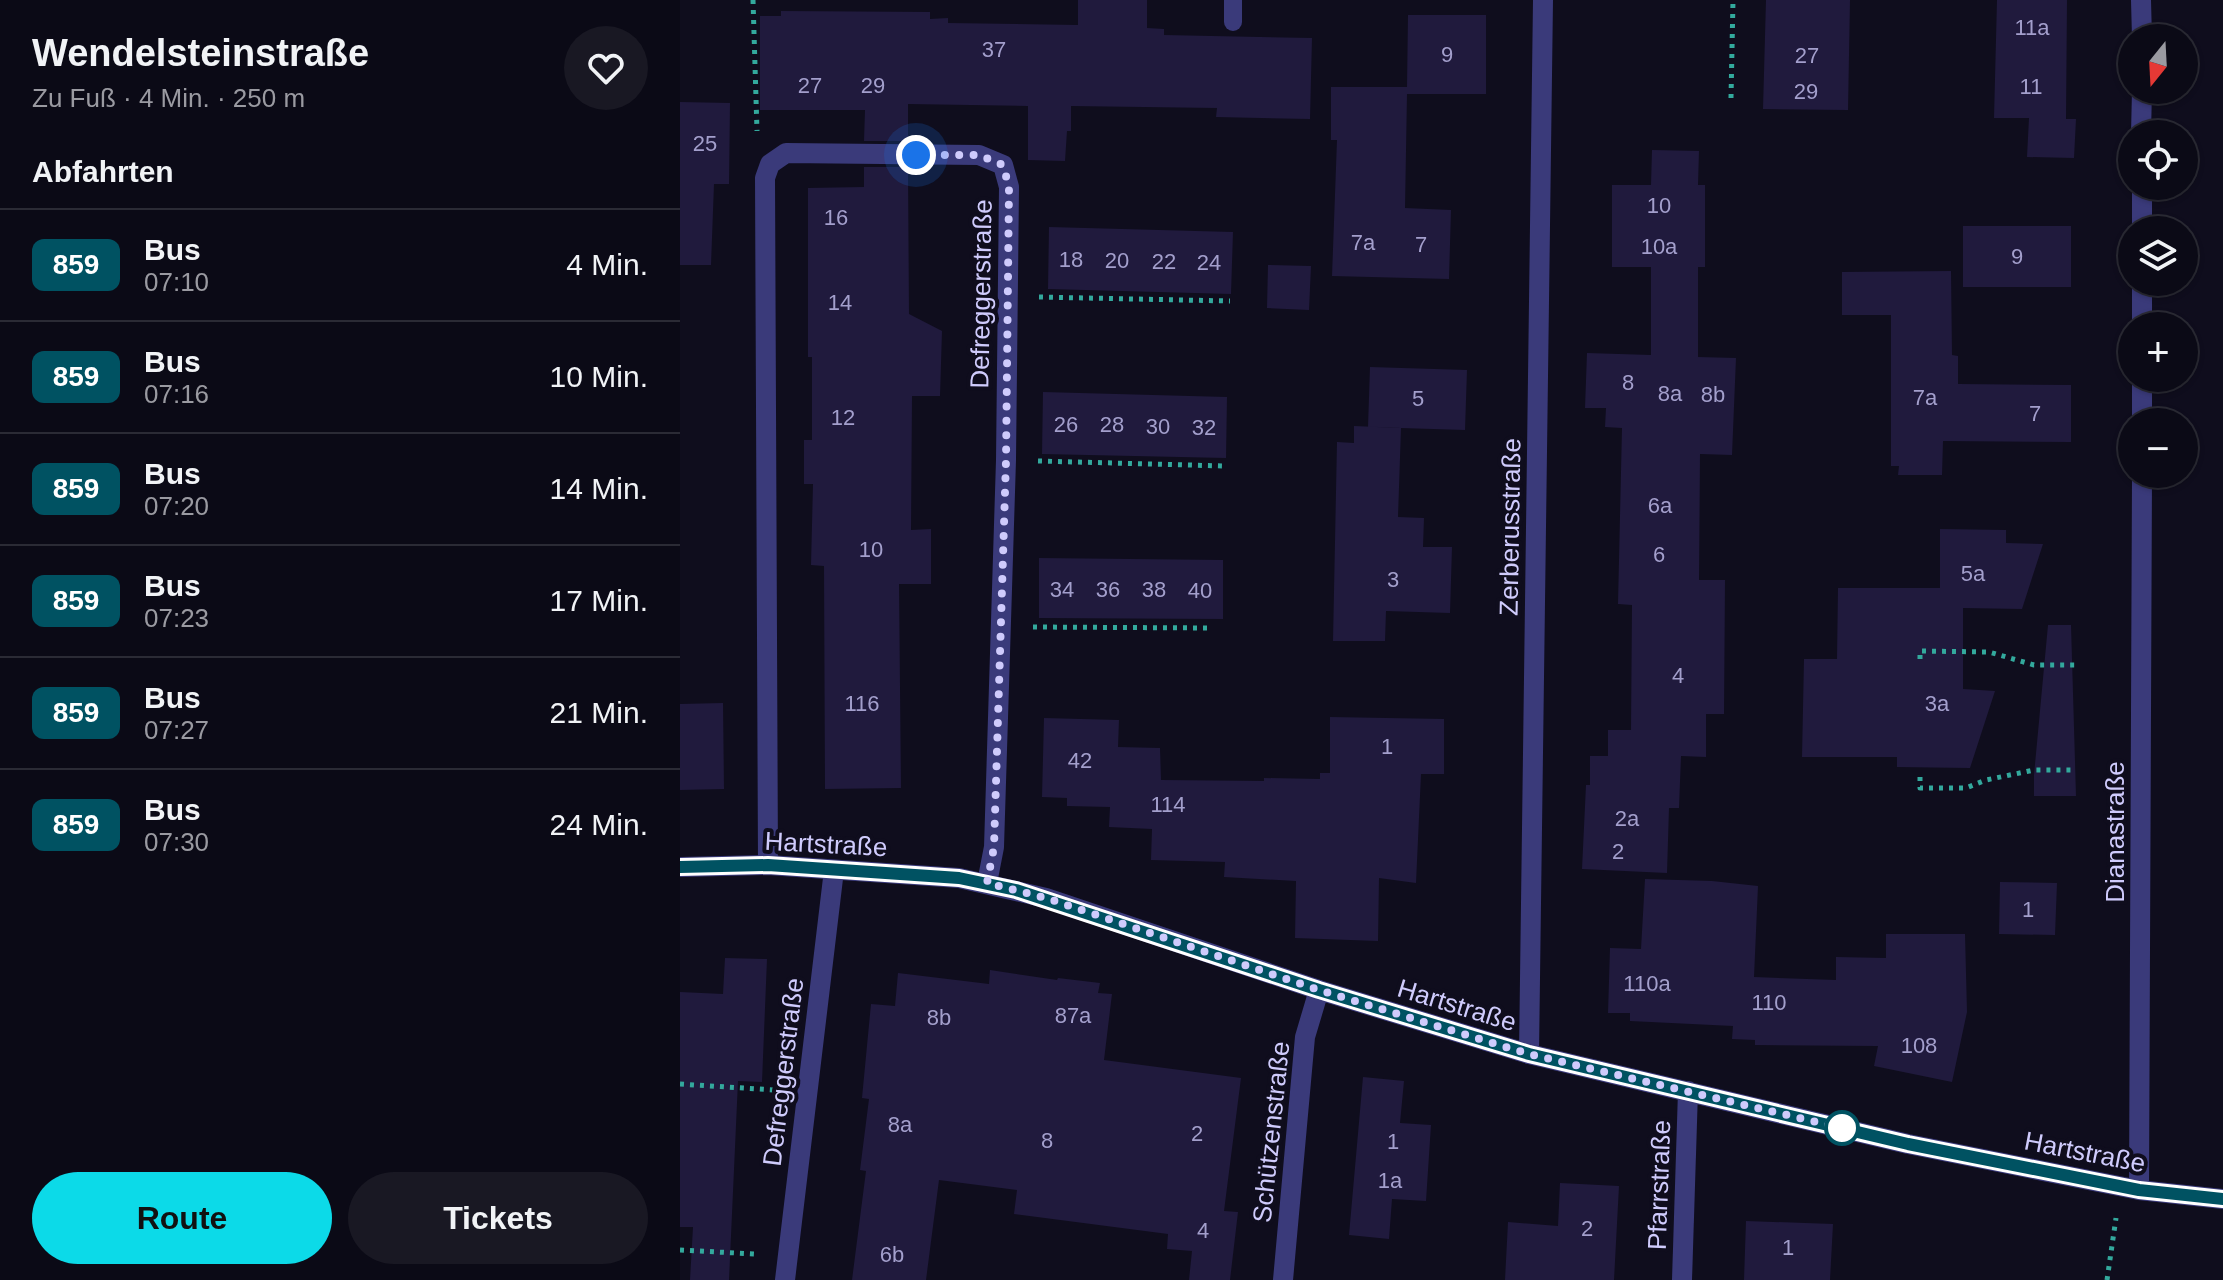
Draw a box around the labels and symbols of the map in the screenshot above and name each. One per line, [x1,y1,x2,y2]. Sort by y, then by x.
house number: 11a [2014,15,2050,40]
north arrow [2118,24,2198,104]
house number: 37 [982,37,1006,62]
house number: 9 [1441,42,1453,67]
house number: 27 [1795,43,1819,68]
house number: 27 [798,73,822,98]
house number: 29 [861,73,885,98]
house number: 11 [2020,74,2042,99]
house number: 29 [1794,79,1818,104]
house number: 25 [693,131,717,156]
your location [896,135,936,175]
house number: 10 [1647,193,1671,218]
street label: Defreggerstraße [964,199,998,389]
house number: 16 [824,205,848,230]
house number: 7a [1351,230,1376,255]
house number: 7 [1415,232,1427,257]
house number: 10a [1641,234,1678,259]
house number: 9 [2011,244,2023,269]
house number: 18 [1059,247,1083,272]
house number: 20 [1105,248,1129,273]
house number: 22 [1152,249,1176,274]
house number: 24 [1197,250,1221,275]
house number: 14 [828,290,852,315]
house number: 8 [1622,370,1634,395]
house number: 8a [1658,381,1683,406]
house number: 8b [1701,382,1725,407]
house number: 7a [1913,385,1938,410]
house number: 5 [1412,386,1424,411]
house number: 7 [2029,401,2041,426]
house number: 12 [831,405,855,430]
house number: 26 [1054,412,1078,437]
house number: 28 [1100,412,1124,437]
house number: 30 [1146,414,1170,439]
house number: 32 [1192,415,1216,440]
street label: Zerberusstraße [1493,438,1527,616]
house number: 6a [1648,493,1673,518]
house number: 10 [859,537,883,562]
house number: 6 [1653,542,1665,567]
house number: 5a [1961,561,1986,586]
house number: 3 [1387,567,1399,592]
house number: 34 [1050,577,1074,602]
house number: 36 [1096,577,1120,602]
house number: 38 [1142,577,1166,602]
house number: 40 [1188,578,1212,603]
house number: 4 [1672,663,1684,688]
house number: 116 [844,691,880,716]
house number: 3a [1925,691,1950,716]
house number: 1 [1381,734,1393,759]
house number: 42 [1068,748,1092,773]
street label: Dianastraße [2100,761,2130,903]
house number: 114 [1150,792,1186,817]
house number: 2a [1615,806,1640,831]
street label: Hartstraße [764,826,888,862]
house number: 2 [1612,839,1624,864]
house number: 1 [2022,897,2034,922]
house number: 110a [1623,971,1671,996]
street label: Hartstraße [1394,973,1520,1037]
street label: Defreggerstraße [757,976,809,1168]
house number: 110 [1751,990,1787,1015]
house number: 87a [1055,1003,1092,1028]
house number: 8b [927,1005,951,1030]
house number: 108 [1901,1033,1937,1058]
street label: Schützenstraße [1247,1040,1295,1224]
unlabelled marker [1825,1111,1859,1145]
house number: 8a [888,1112,913,1137]
street label: Pfarrstraße [1642,1120,1676,1250]
house number: 2 [1191,1121,1203,1146]
street label: Hartstraße [2022,1126,2148,1178]
house number: 8 [1041,1128,1053,1153]
house number: 1 [1387,1129,1399,1154]
house number: 1a [1378,1168,1403,1193]
house number: 2 [1581,1216,1593,1241]
house number: 4 [1197,1218,1209,1243]
house number: 1 [1782,1235,1794,1260]
house number: 6b [880,1242,904,1267]

